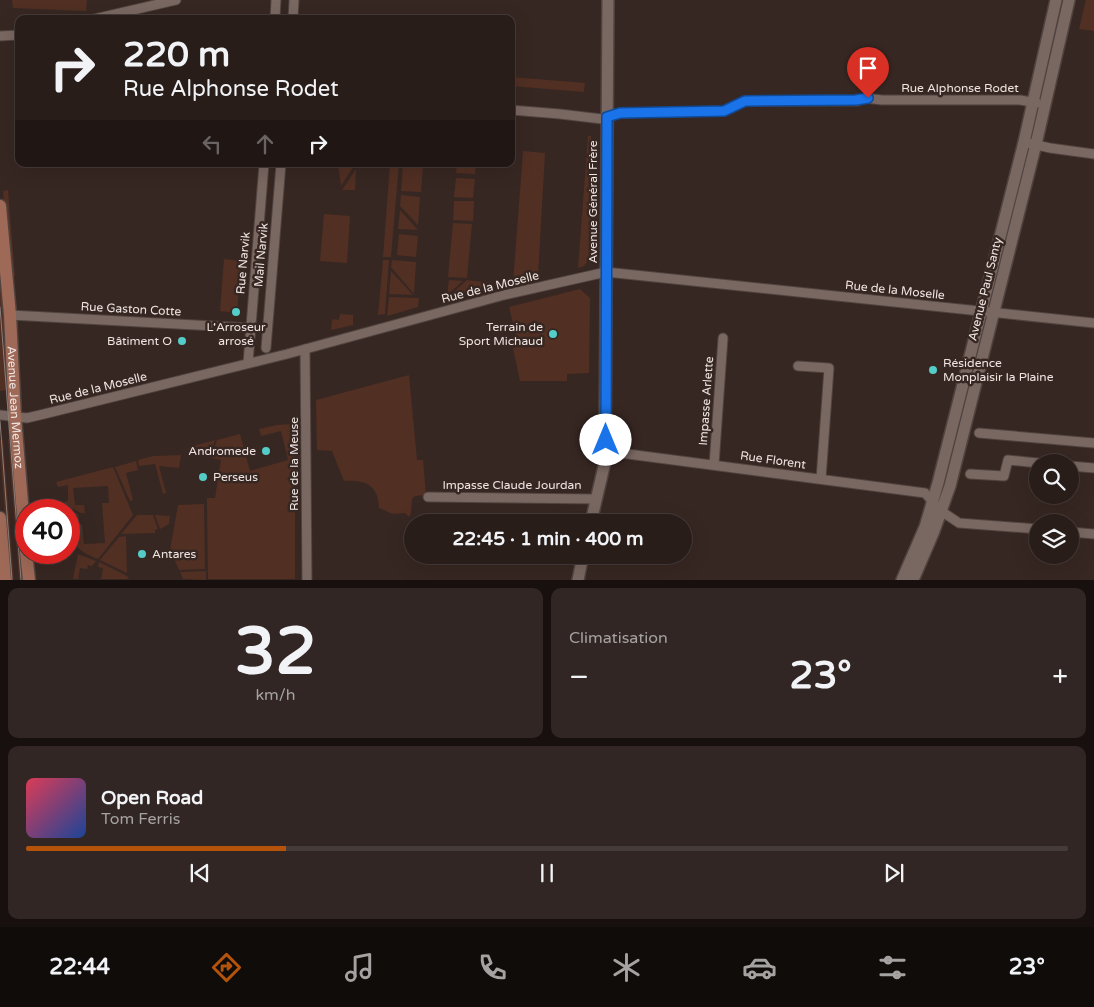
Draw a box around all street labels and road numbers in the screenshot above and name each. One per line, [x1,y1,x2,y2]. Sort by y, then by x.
street label: Rue Alphonse Rodet [901,81,1019,95]
street label: Avenue Général Frère [586,140,600,263]
street label: Mail Narvik [251,222,271,288]
street label: Rue Narvik [233,231,253,295]
street label: Avenue Paul Santy [965,235,1005,342]
street label: Rue de la Moselle [440,268,540,306]
street label: Rue de la Moselle [844,278,946,302]
street label: Rue Gaston Cotte [80,299,182,319]
street label: Avenue Jean Mermoz [5,346,26,469]
street label: Impasse Arlette [696,356,716,446]
street label: Rue de la Moselle [48,369,148,407]
street label: Rue de la Meuse [287,417,301,511]
street label: Rue Florent [739,448,807,472]
street label: Impasse Claude Jourdan [442,478,582,492]

